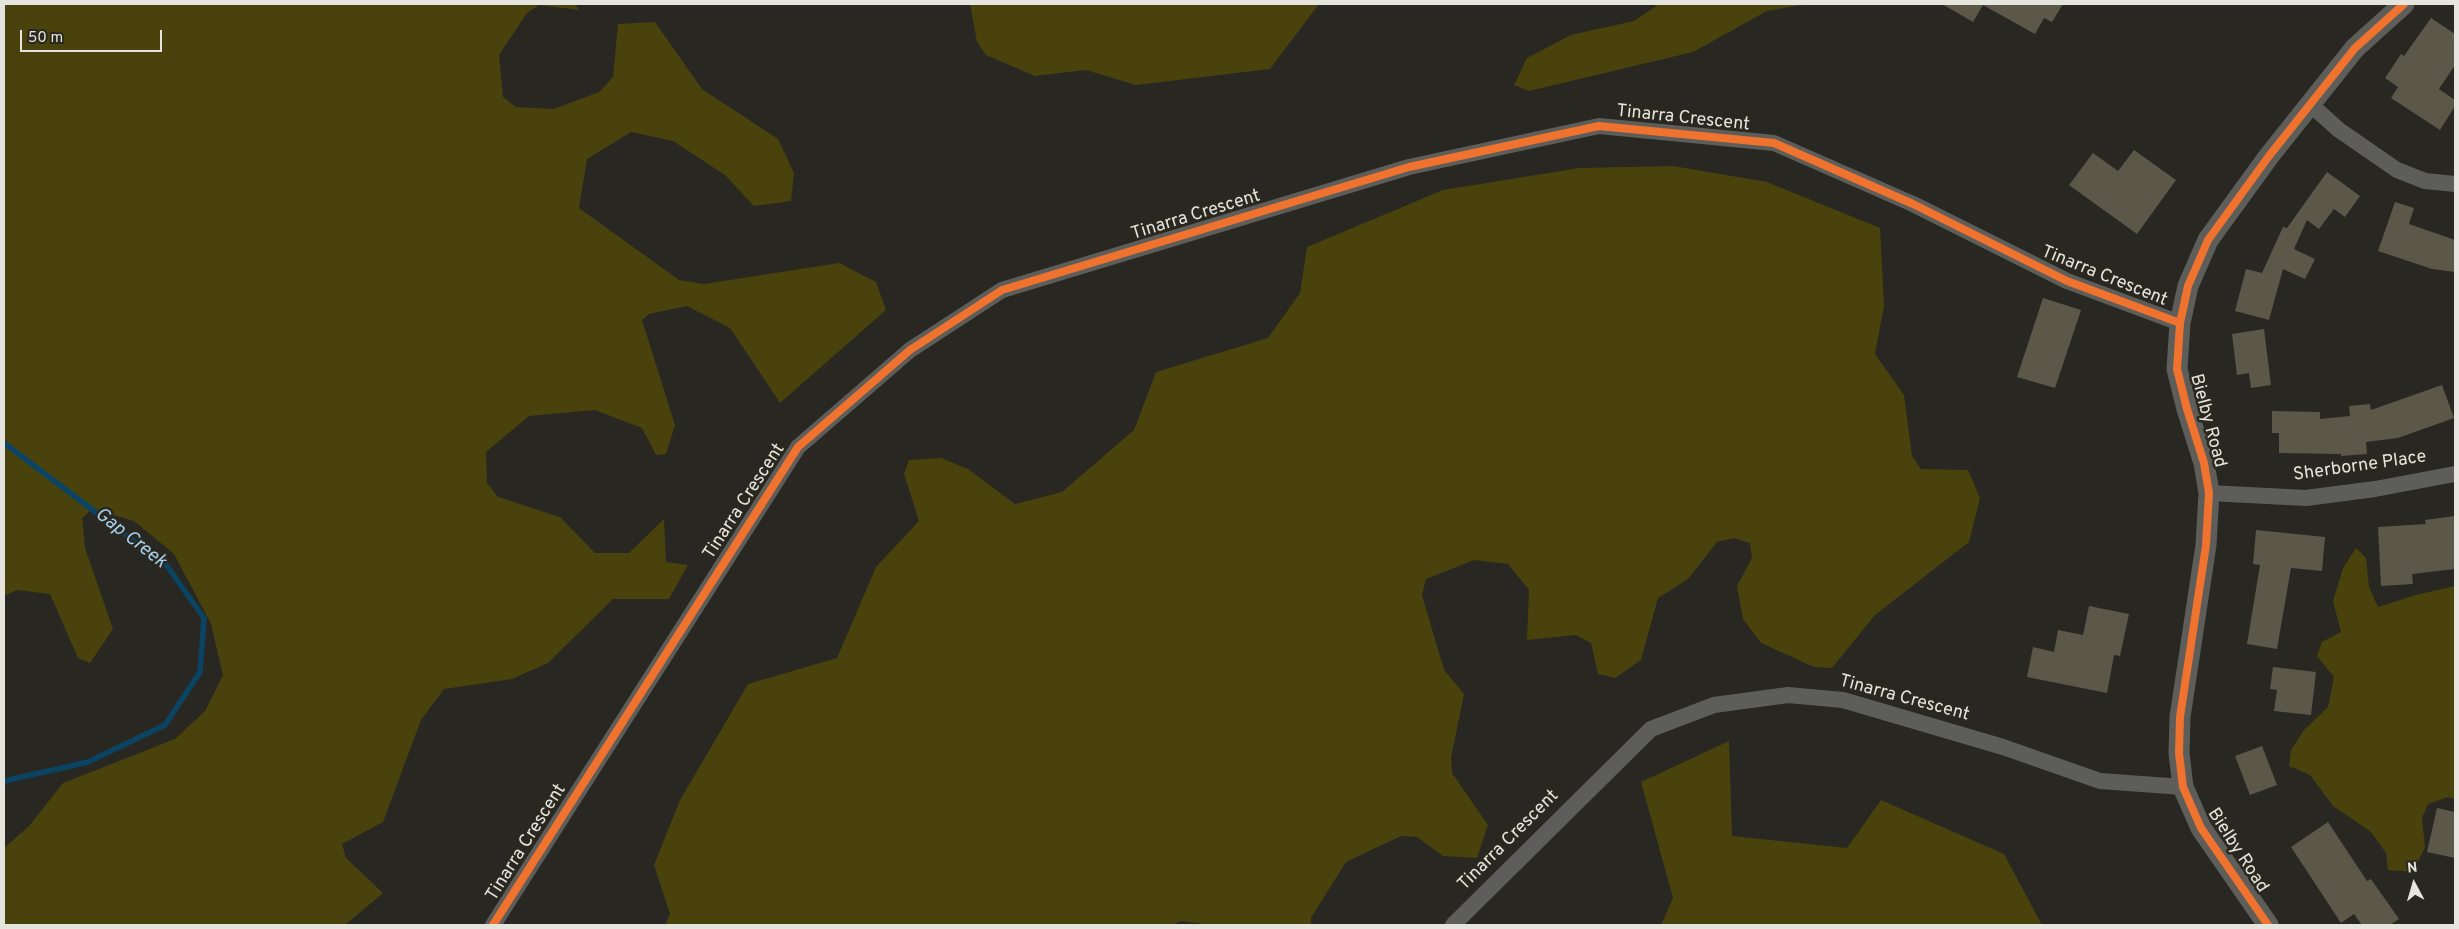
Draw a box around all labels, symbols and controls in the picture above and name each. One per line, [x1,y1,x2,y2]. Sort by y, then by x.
scale bar [22,20,165,52]
text: 50 m [28,29,63,48]
street label: Tinarra Crescent [1615,101,1751,137]
street label: Tinarra Crescent [1129,186,1263,246]
street label: Tinarra Crescent [2038,242,2170,312]
street label: Bielby Road [2184,372,2230,470]
street label: Tinarra Crescent [699,440,791,564]
street label: Sherborne Place [2292,447,2428,487]
water label: Gap Creek [90,504,170,574]
street label: Tinarra Crescent [1837,671,1971,727]
street label: Tinarra Crescent [482,781,572,905]
street label: Tinarra Crescent [1454,786,1564,896]
street label: Bielby Road [2202,805,2272,897]
north arrow [2389,859,2439,909]
text: N [2406,860,2418,878]

